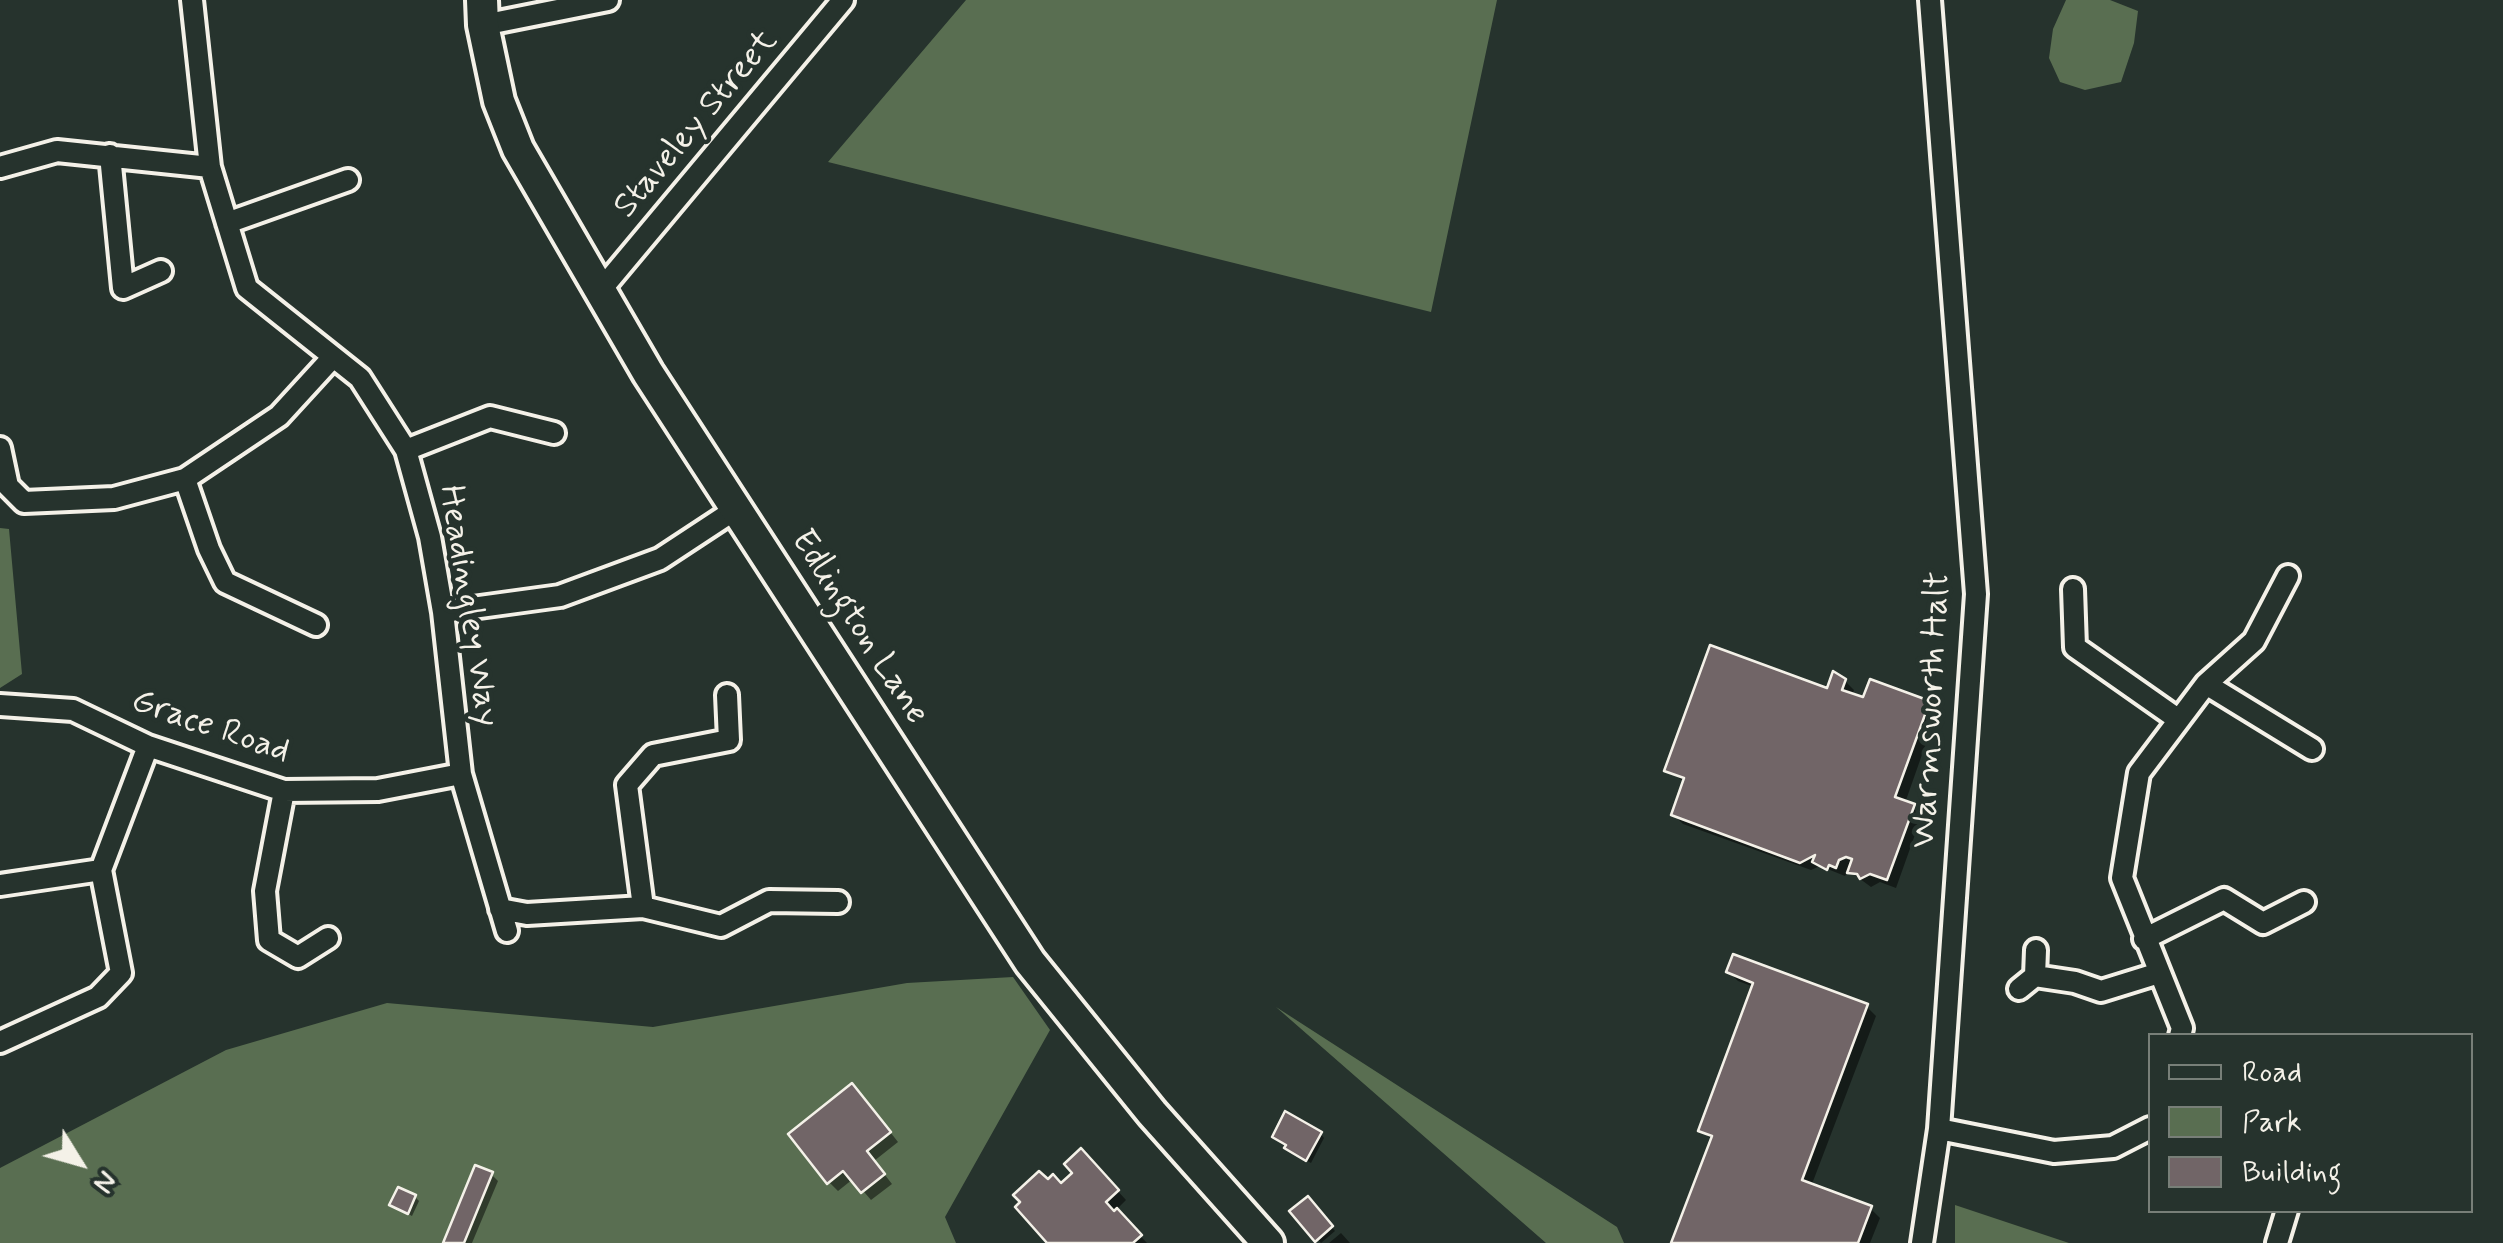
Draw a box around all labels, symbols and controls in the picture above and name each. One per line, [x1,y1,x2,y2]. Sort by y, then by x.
street label: Staveley Street [606,22,788,228]
street label: Headingley Way [427,482,507,730]
street label: Edlington Lane [780,523,936,733]
street label: Warmsworth Halt [1905,571,1961,849]
street label: Grace Road [125,681,295,775]
legend [2148,1033,2473,1213]
text: Road [2242,1053,2302,1092]
text: Park [2242,1103,2302,1142]
north arrow [30,1113,130,1213]
text: Building [2242,1153,2341,1192]
text: N [84,1163,125,1200]

